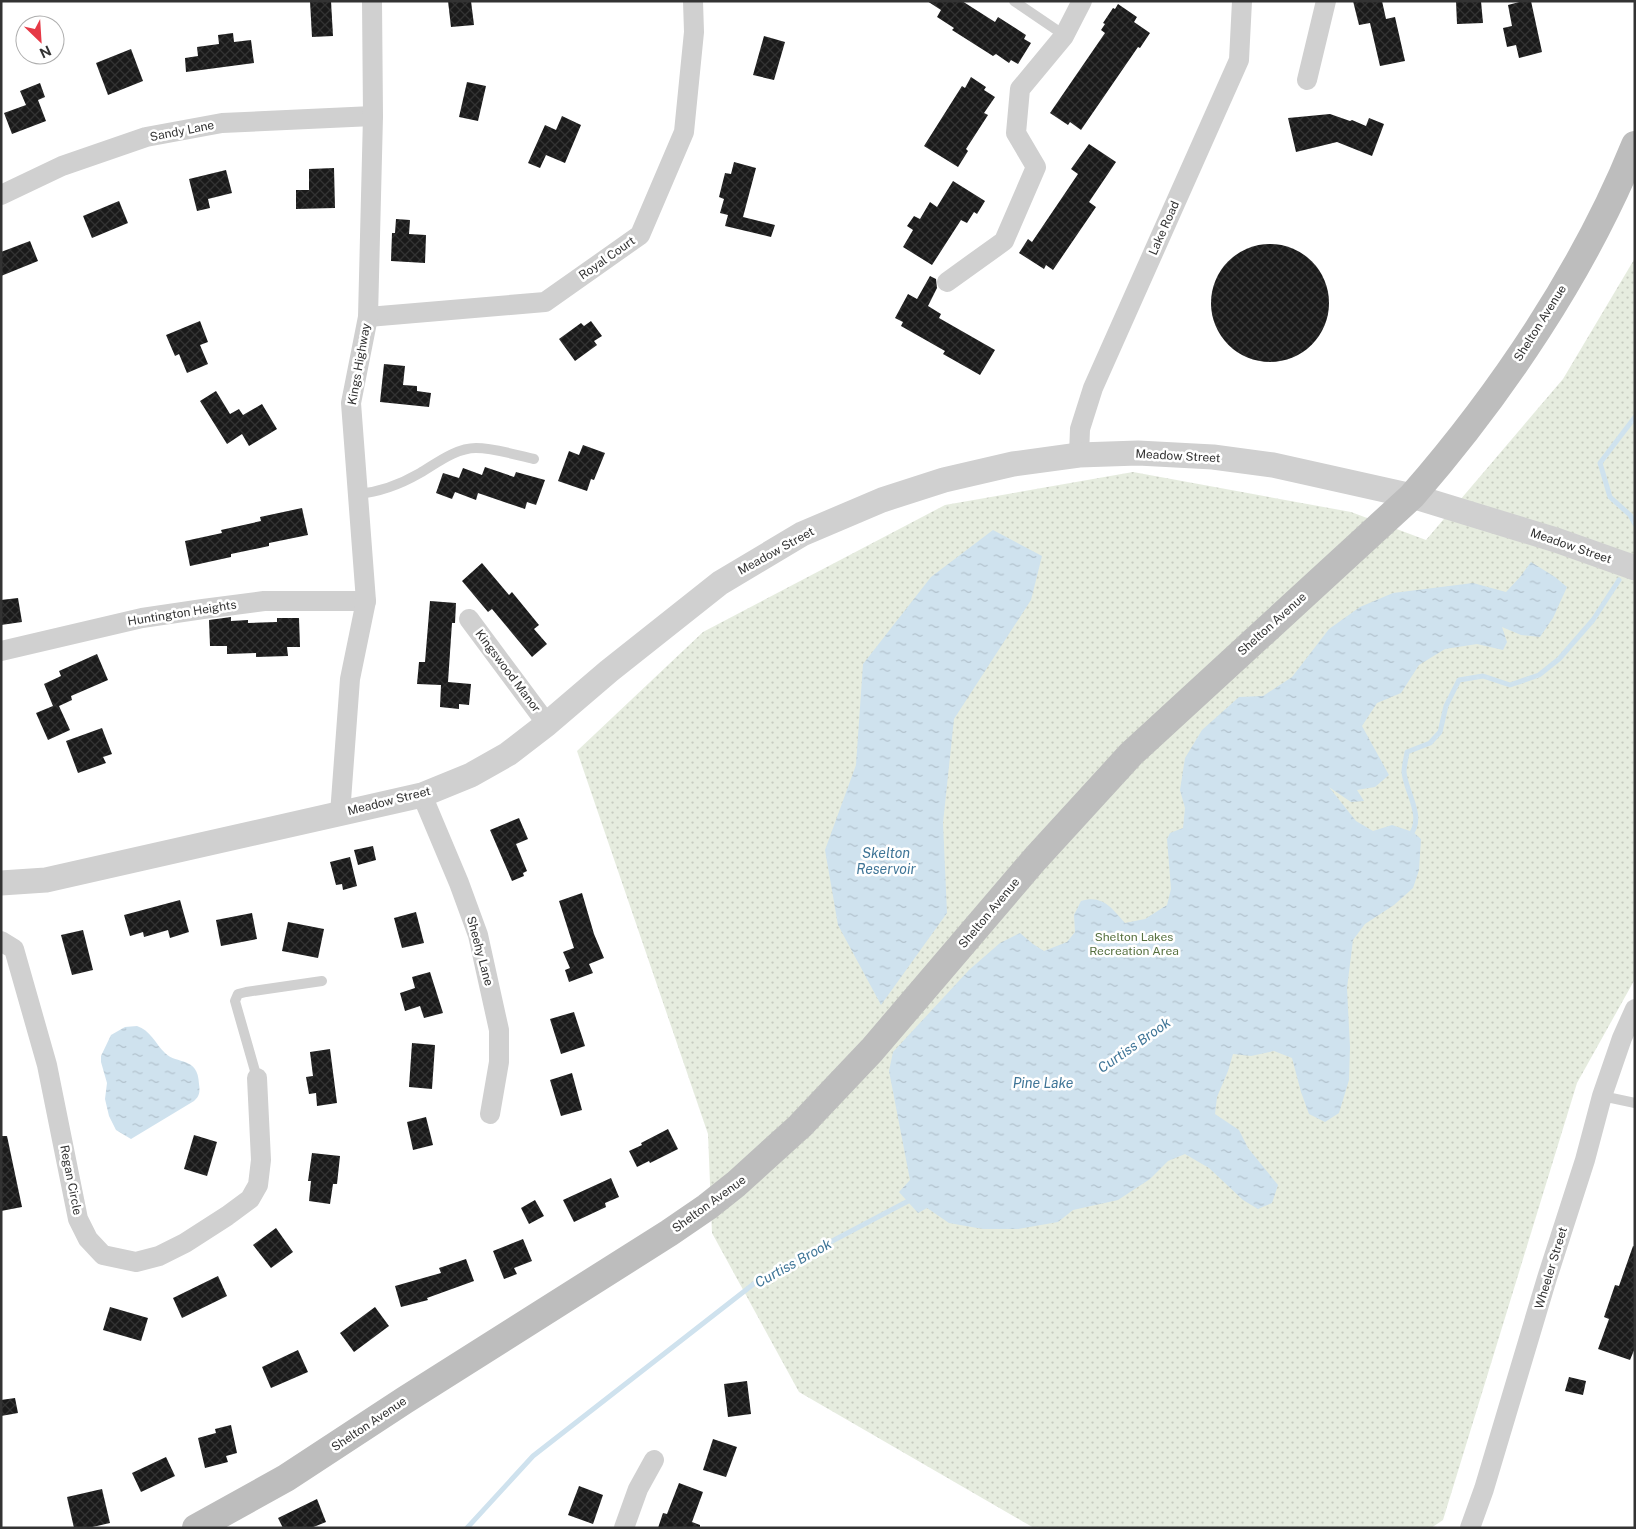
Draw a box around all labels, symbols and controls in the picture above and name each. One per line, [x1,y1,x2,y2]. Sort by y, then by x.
north arrow [15,15,65,65]
text: N [37,42,54,61]
street label: Sandy Lane [149,118,215,144]
street label: Lake Road [1146,199,1182,257]
street label: Royal Court [576,233,638,282]
street label: Shelton Avenue [1511,282,1569,364]
street label: Kings Highway [345,321,373,406]
street label: Meadow Street [1135,447,1221,465]
street label: Meadow Street [735,524,817,578]
street label: Meadow Street [1529,526,1614,567]
street label: Shelton Avenue [1235,589,1309,658]
street label: Huntington Heights [127,597,237,629]
street label: Kingswood Manor [472,627,544,715]
street label: Meadow Street [346,784,432,818]
water label: Skelton Reservoir [856,845,916,877]
street label: Shelton Avenue [956,875,1023,951]
street label: Sheehy Lane [464,915,496,988]
park label: Shelton Lakes Recreation Area [1089,930,1179,958]
water label: Curtiss Brook [1095,1014,1174,1076]
water label: Pine Lake [1013,1075,1074,1091]
street label: Regan Circle [57,1144,85,1216]
street label: Shelton Avenue [670,1173,749,1235]
street label: Wheeler Street [1532,1225,1570,1311]
water label: Curtiss Brook [752,1235,834,1291]
street label: Shelton Avenue [329,1394,409,1454]

